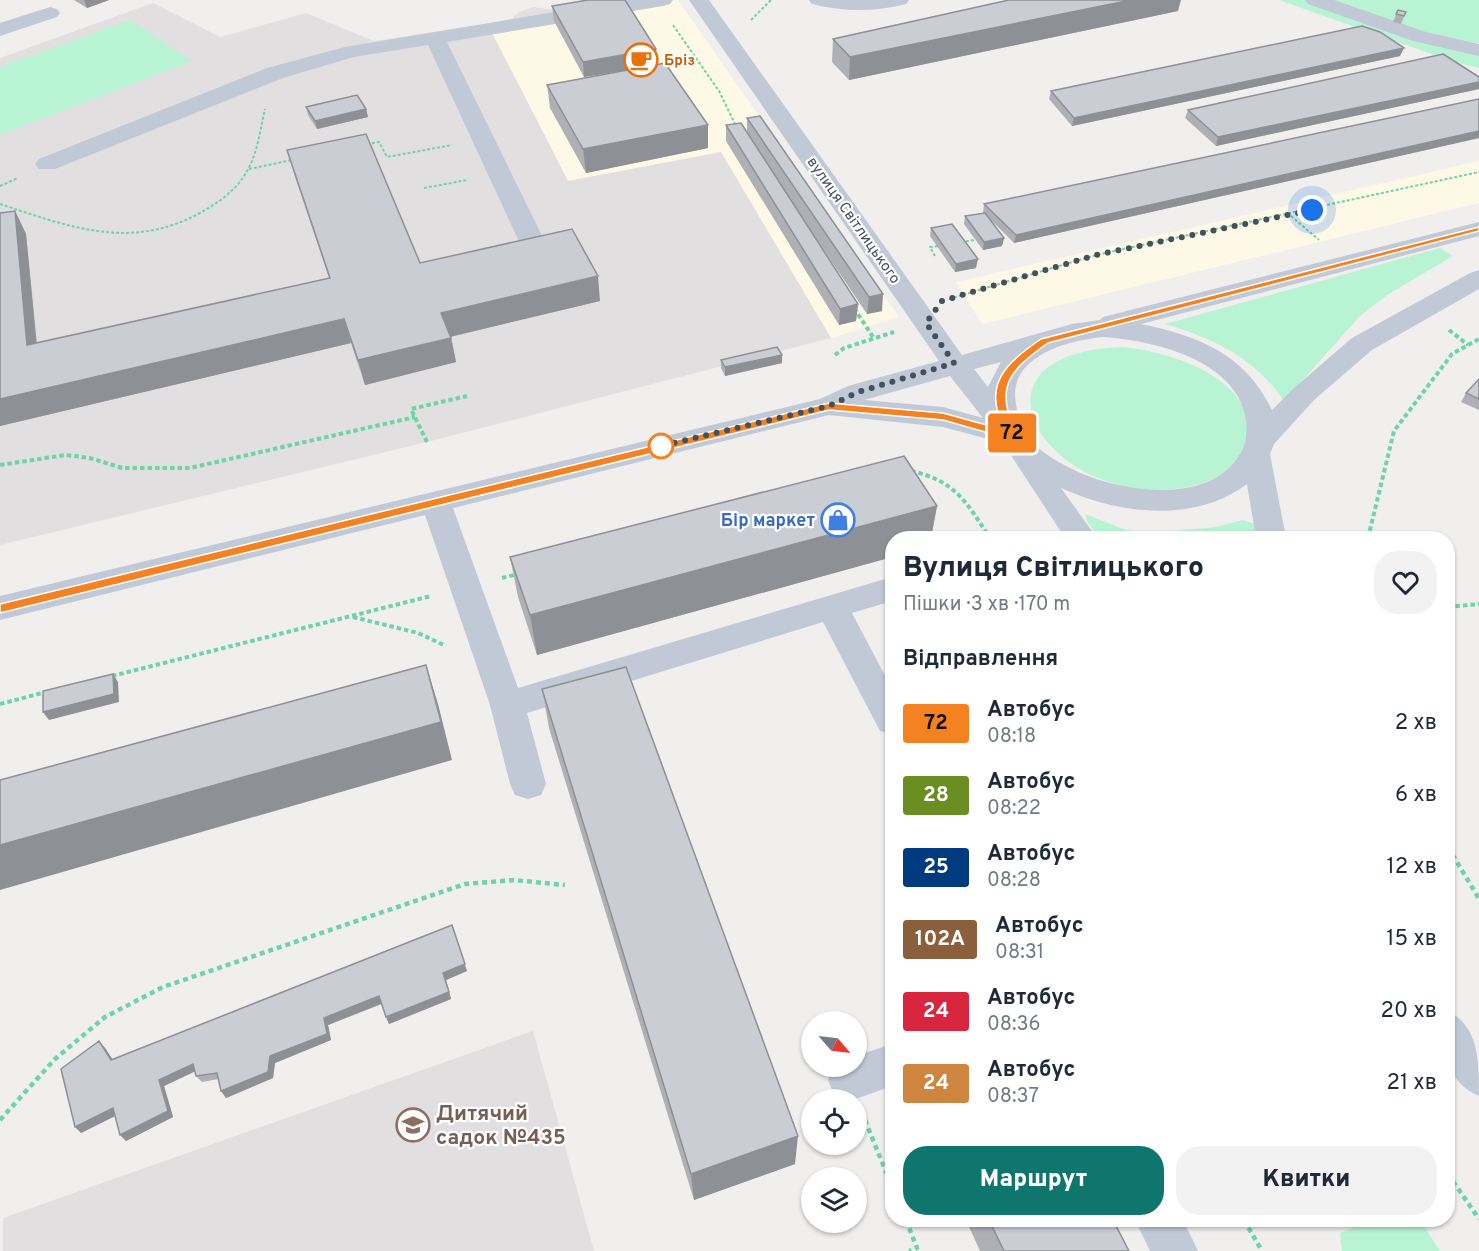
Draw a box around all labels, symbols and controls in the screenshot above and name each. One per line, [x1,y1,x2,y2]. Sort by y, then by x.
cafe icon: Бріз [623,42,659,78]
place label: Бріз [664,52,695,71]
street label: вулиця Світлицького [802,154,904,288]
your location [1297,195,1327,225]
line badge: 72 [985,414,1039,452]
text: 72 [1000,420,1024,447]
unlabelled marker [648,433,674,459]
shop icon: Бір маркет [820,502,856,538]
place label: Бір маркет [721,510,816,533]
text: Вулиця Світлицького [903,551,1204,587]
button: heart [1374,551,1437,614]
text: Пішки · 3 хв · 170 m [903,592,1070,618]
text: Відправлення [903,646,1058,673]
text: Автобус [987,697,1075,724]
text: 72 [924,710,948,737]
text: 2 хв [1395,710,1437,737]
text: 08:18 [987,724,1036,750]
text: Автобус [987,769,1075,796]
text: 28 [923,782,949,809]
text: 6 хв [1395,782,1437,809]
text: 08:22 [987,796,1041,822]
text: Автобус [987,841,1075,868]
text: 25 [923,854,949,881]
text: 12 хв [1386,854,1437,881]
text: 08:28 [987,868,1041,894]
text: Автобус [995,913,1084,940]
text: 102А [915,926,965,953]
text: 15 хв [1386,926,1437,953]
text: 08:31 [995,940,1044,966]
text: Автобус [987,985,1075,1012]
text: 24 [923,998,949,1025]
text: 20 хв [1381,998,1437,1025]
north arrow [801,1011,867,1077]
map controls [801,1011,867,1233]
text: 08:36 [987,1012,1041,1038]
text: Автобус [987,1057,1075,1084]
text: 24 [923,1070,949,1097]
text: 21 хв [1386,1070,1437,1097]
text: 08:37 [987,1084,1039,1110]
button: locate [801,1089,867,1155]
place label: Дитячий садок №435 [436,1101,566,1152]
school or university icon: Дитячий садок №435 [395,1107,431,1143]
button: Маршрут [903,1146,1164,1215]
button: Квитки [1176,1146,1437,1215]
button: layers [801,1167,867,1233]

